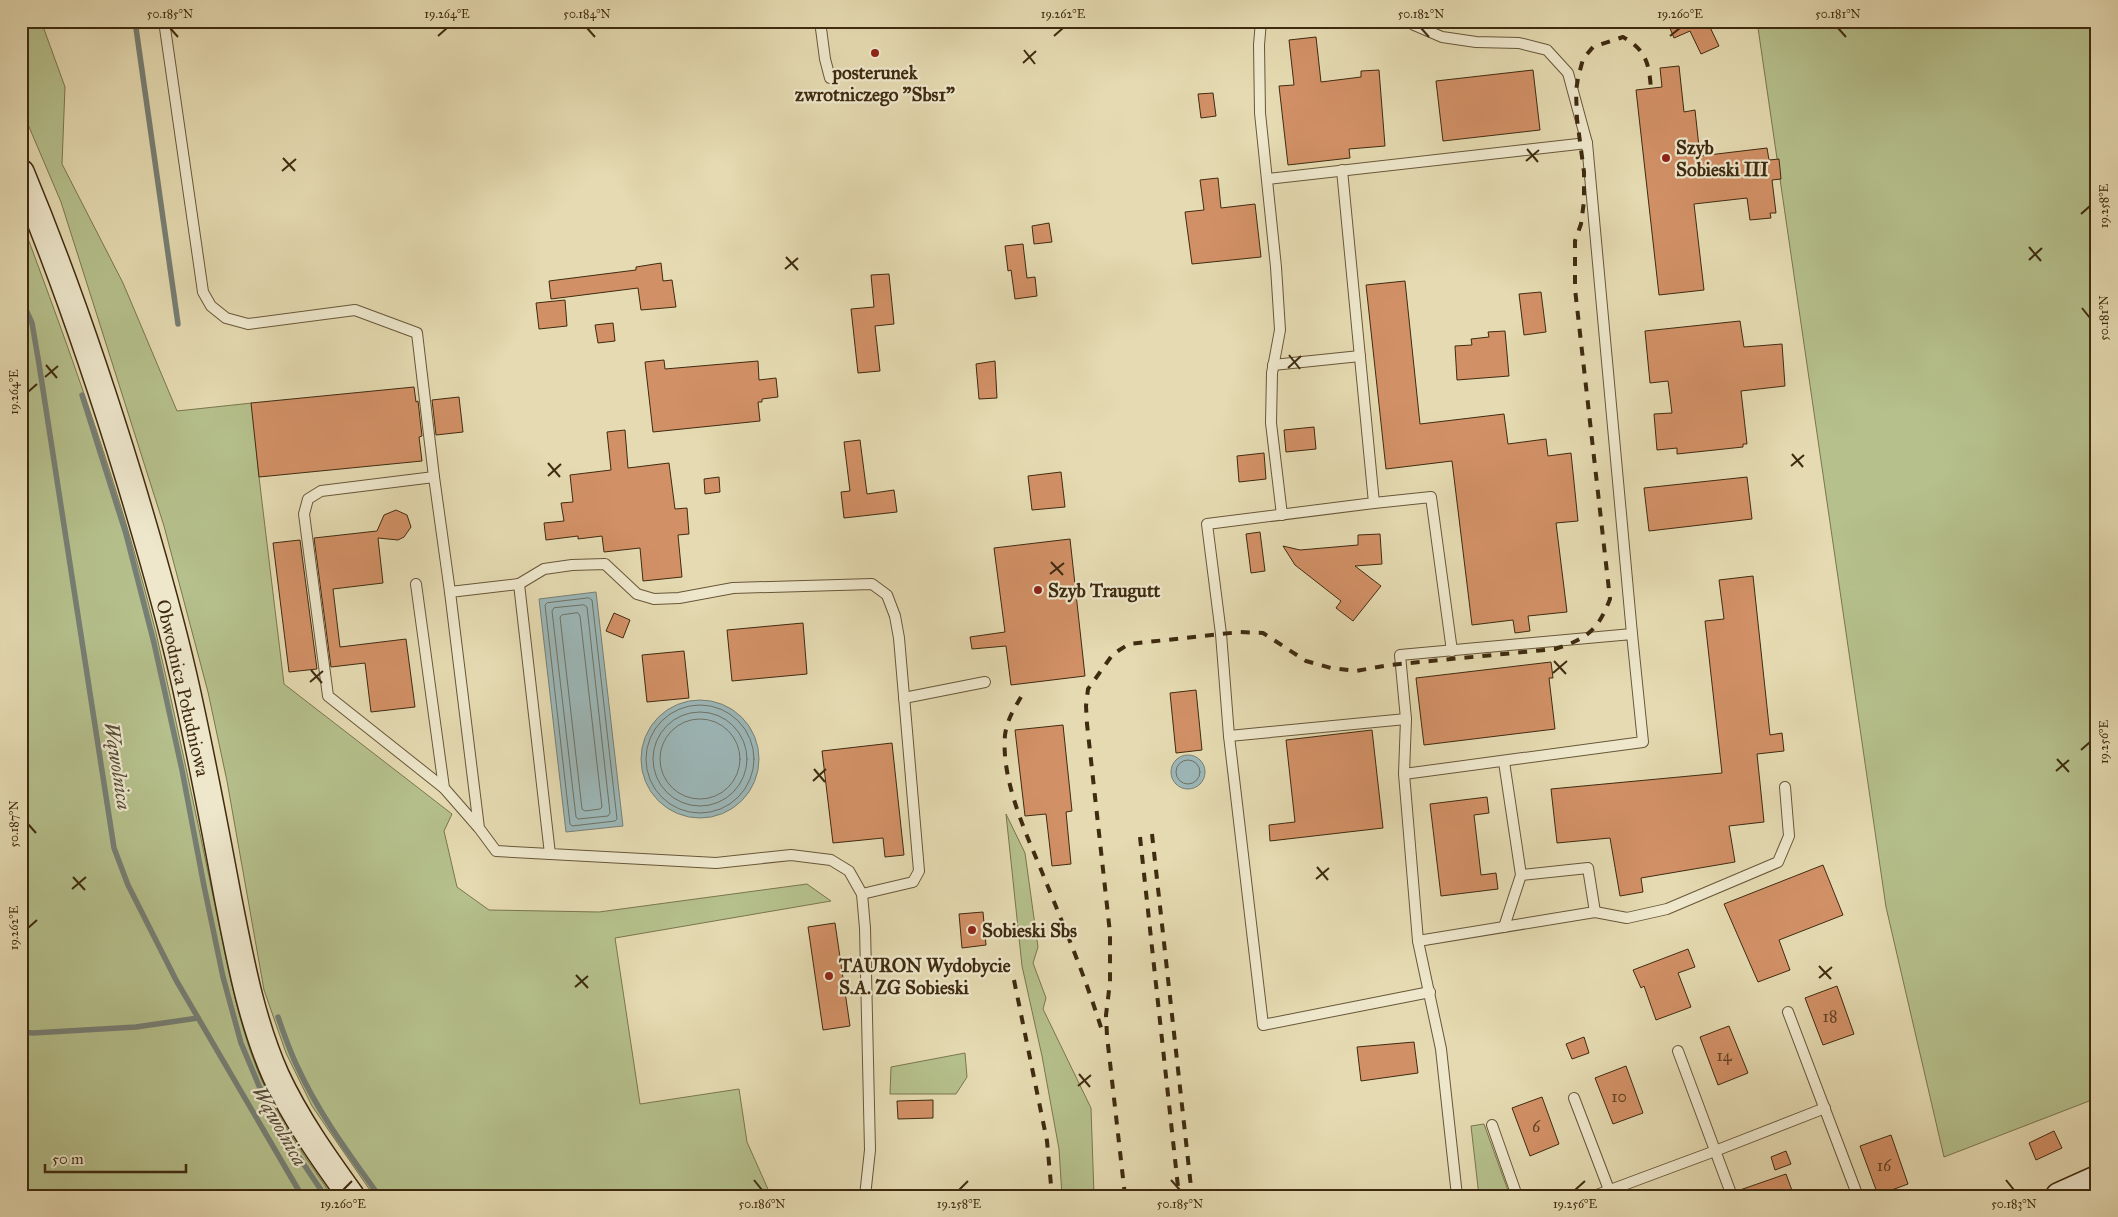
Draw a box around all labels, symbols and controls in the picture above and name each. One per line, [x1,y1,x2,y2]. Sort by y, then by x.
text: 50.185°N [147,7,193,21]
text: 19.264°E [424,7,470,21]
text: 50.184°N [563,7,611,21]
text: 19.262°E [1041,7,1086,21]
text: 50.182°N [1398,7,1444,21]
text: 19.260°E [1657,7,1703,21]
text: 50.181°N [1815,7,1861,21]
marker: posterunek zwrotniczego "Sbs1" [869,47,881,59]
place label: posterunek zwrotniczego "Sbs1" [795,61,955,107]
place label: Szyb Sobieski III [1676,136,1768,181]
marker: Szyb Sobieski III [1660,152,1672,164]
text: 19.258°E [2097,183,2111,228]
text: 50.181°N [2097,295,2111,341]
text: 19.264°E [7,369,21,415]
place label: Szyb Traugutt [1048,579,1161,603]
marker: Szyb Traugutt [1032,584,1044,596]
street label: Obwodnica Południowa [151,597,215,780]
text: 19.256°E [2097,720,2111,764]
water label: Wąwolnica [99,721,137,811]
text: 50.187°N [7,800,21,848]
text: 19.262°E [7,905,21,950]
place label: Sobieski Sbs [982,919,1077,942]
marker: Sobieski Sbs [966,924,978,936]
place label: TAURON Wydobycie S.A. ZG Sobieski [838,954,1011,999]
marker: TAURON Wydobycie S.A. ZG Sobieski [823,970,835,982]
house number: 18 [1823,1007,1837,1026]
house number: 14 [1716,1046,1733,1065]
water label: Wąwolnica [248,1082,312,1170]
house number: 10 [1611,1087,1627,1106]
house number: 6 [1532,1117,1541,1136]
scale bar [45,1142,186,1174]
text: 50 m [52,1150,84,1168]
house number: 16 [1877,1156,1892,1175]
text: 19.260°E [320,1197,366,1211]
text: 50.186°N [739,1197,785,1211]
text: 19.258°E [937,1197,982,1211]
text: 50.185°N [1157,1197,1203,1211]
text: 19.256°E [1553,1197,1597,1211]
text: 50.183°N [1991,1197,2037,1211]

